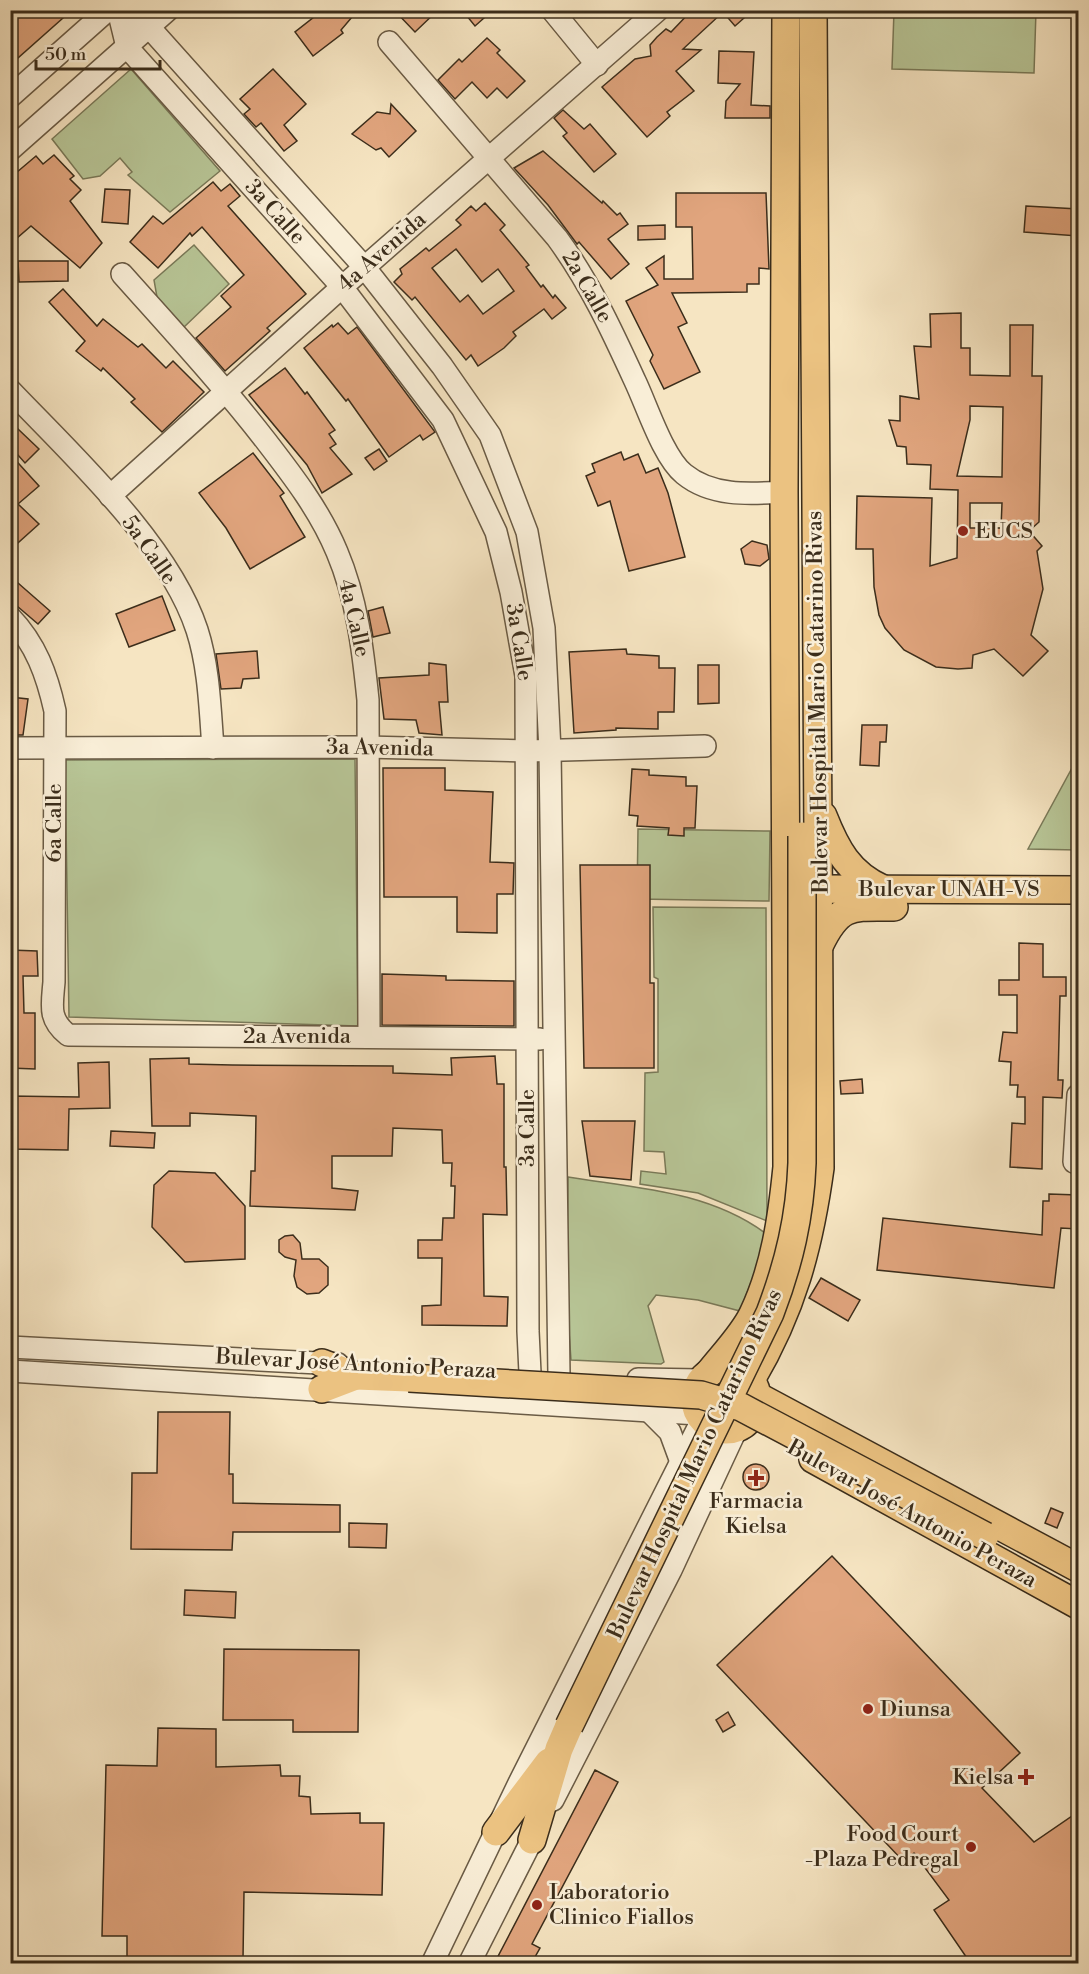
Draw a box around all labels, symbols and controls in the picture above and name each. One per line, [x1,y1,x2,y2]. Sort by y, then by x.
scale bar [36,33,160,71]
text: 50 m [45,43,87,66]
street label: 3a Calle [239,174,311,250]
street label: 4a Avenida [332,206,432,298]
street label: 2a Calle [556,246,618,328]
street label: 5a Calle [116,510,182,590]
street label: Bulevar Hospital Mario Catarino Rivas [801,510,835,895]
place label: EUCS [975,518,1033,545]
marker: EUCS [956,524,970,538]
street label: 4a Calle [332,576,376,660]
street label: 3a Calle [500,601,538,683]
street label: 3a Avenida [326,734,435,762]
street label: 6a Calle [41,783,68,863]
street label: Bulevar UNAH-VS [857,876,1040,903]
street label: 2a Avenida [243,1023,352,1050]
street label: 3a Calle [514,1089,541,1167]
street label: Bulevar Hospital Mario Catarino Rivas [601,1285,788,1644]
street label: Bulevar José Antonio Peraza [214,1343,498,1385]
street label: Bulevar José Antonio Peraza [782,1434,1042,1594]
marker: Farmacia Kielsa [749,1471,763,1485]
place label: Farmacia Kielsa [709,1488,804,1540]
place label: Diunsa [880,1696,952,1723]
marker: Diunsa [861,1702,875,1716]
place label: Kielsa [952,1764,1015,1791]
marker: Kielsa [1019,1770,1033,1784]
place label: Food Court -Plaza Pedregal [805,1821,959,1873]
marker: Food Court -Plaza Pedregal [964,1840,978,1854]
place label: Laboratorio Clinico Fiallos [549,1879,694,1931]
marker: Laboratorio Clinico Fiallos [530,1898,544,1912]

